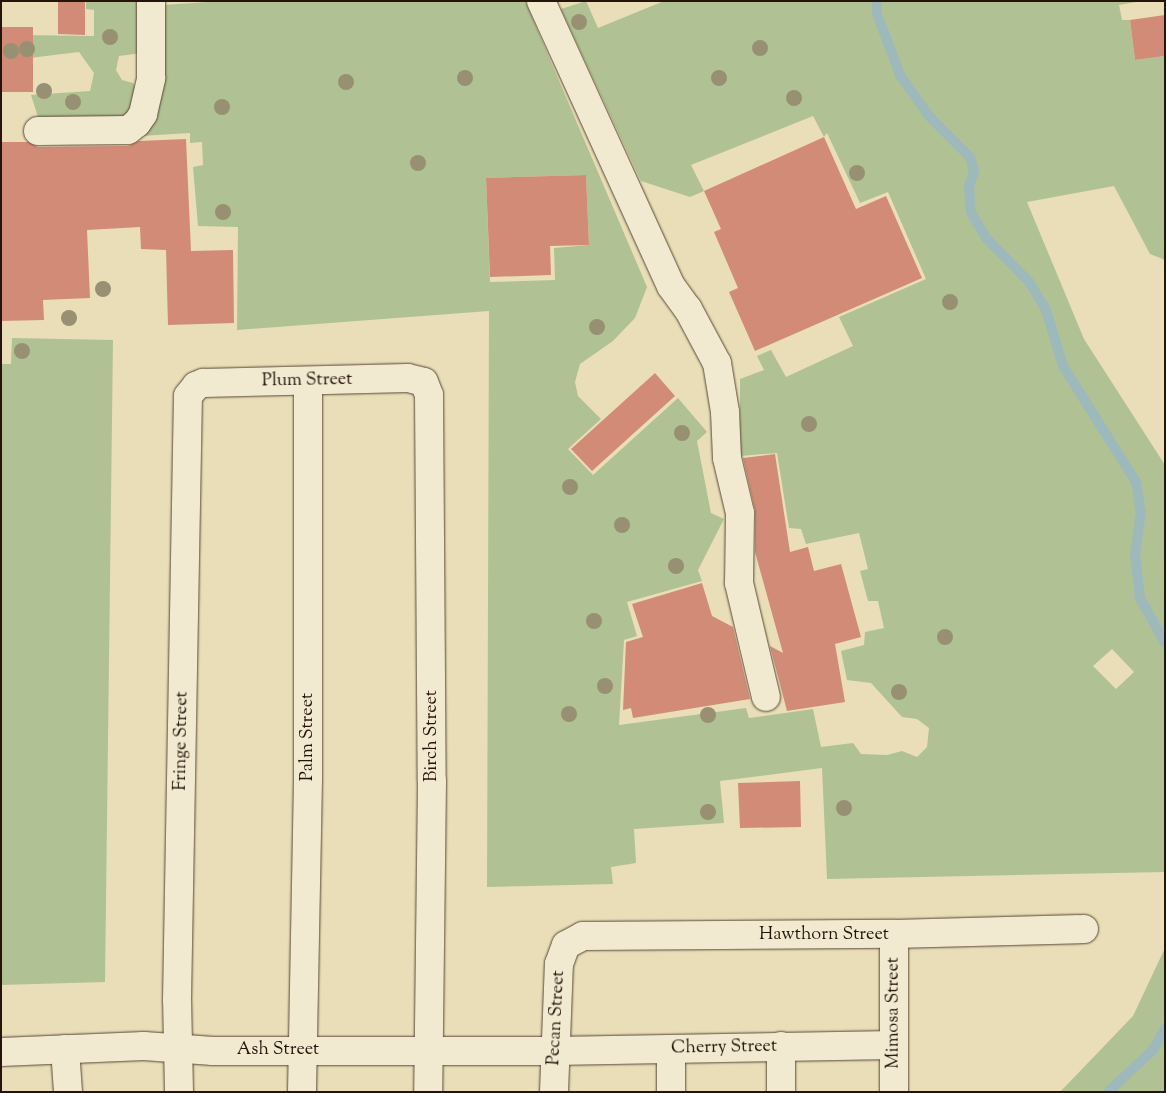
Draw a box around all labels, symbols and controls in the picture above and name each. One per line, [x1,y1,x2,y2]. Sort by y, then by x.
street label: Plum Street [262,369,352,393]
street label: Birch Street [421,690,443,782]
street label: Fringe Street [170,691,194,791]
street label: Palm Street [297,693,319,781]
street label: Hawthorn Street [759,924,889,946]
street label: Mimosa Street [883,957,905,1069]
street label: Pecan Street [544,970,570,1066]
street label: Cherry Street [671,1036,777,1060]
street label: Ash Street [237,1039,319,1061]

